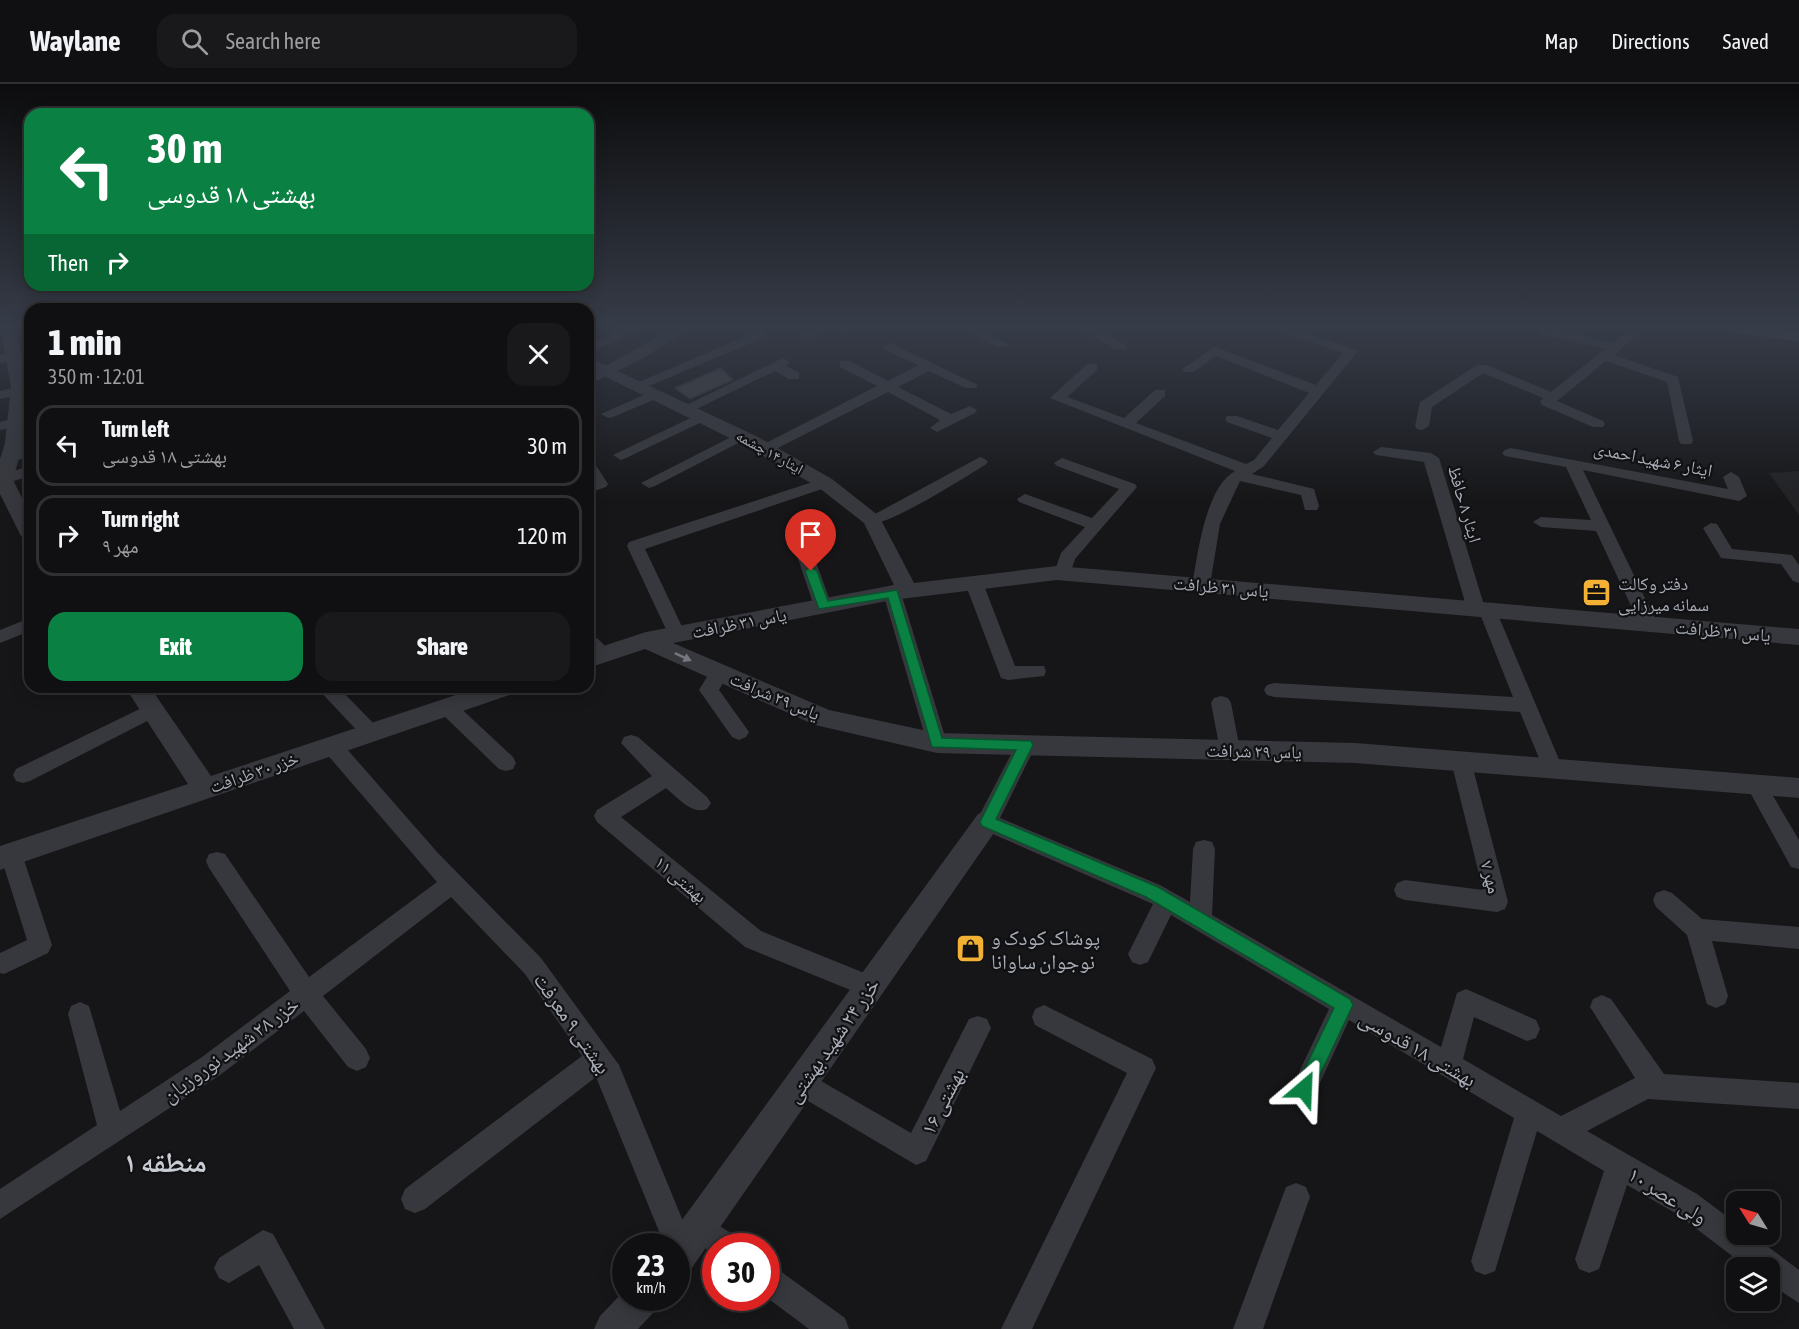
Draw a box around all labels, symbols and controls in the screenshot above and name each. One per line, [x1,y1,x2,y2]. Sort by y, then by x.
search box [157,14,577,68]
text: Waylane [30,25,121,57]
icon: search [178,25,211,58]
text: Search here [226,28,321,54]
text: Map [1544,29,1578,53]
text: Directions [1611,29,1690,53]
text: Saved [1723,29,1769,53]
text: 30 m [147,124,222,172]
icon: left [48,132,126,210]
text: بهشتی ۱۸ قدوسی [147,178,316,209]
icon: right [101,246,134,279]
text: Then [48,250,89,276]
text: 1 min [48,321,122,363]
button: close [507,323,570,386]
text: 350 m · 12:01 [48,365,145,388]
text: Turn left [102,416,169,442]
street label: ایثار ۱۴ چشمه [733,427,806,478]
icon: left [51,429,84,462]
text: 30 m [527,433,567,459]
street label: ایثار ۶ شهید احمدی [1592,437,1714,482]
text: بهشتی ۱۸ قدوسی [102,444,227,467]
street label: ایثار ۸ حافظ [1444,463,1486,545]
text: Turn right [102,506,179,532]
pin [785,509,836,571]
icon: arrive [794,518,827,551]
icon: right [51,519,84,552]
text: 120 m [517,523,567,549]
text: مهر ۹ [102,534,139,557]
street label: یاس ۳۱ ظرافت [1172,572,1270,603]
place label: دفتر وکالت سمانه میرزایی [1618,573,1709,616]
office icon: دفتر وکالت سمانه میرزایی [1581,577,1613,609]
street label: یاس ۳۱ ظرافت [690,604,788,643]
button: Exit [48,612,303,681]
button: Share [315,612,570,681]
street label: یاس ۳۱ ظرافت [1674,616,1772,647]
one-way arrow [674,653,691,662]
street label: یاس ۲۹ شرافت [726,668,823,725]
street label: یاس ۲۹ شرافت [1206,740,1302,763]
street label: خزر ۳۰ ظرافت [207,747,301,797]
street label: بهشتی ۱۱ [650,851,711,908]
street label: مهر ۷ [1477,858,1505,896]
place label: پوشاک کودک و نوجوان ساوانا [991,925,1100,974]
shop icon: پوشاک کودک و نوجوان ساوانا [954,933,986,965]
street label: بهشتی ۹ معرفت [528,968,617,1079]
street label: خزر ۲۴ شهید بهشتی [780,973,885,1108]
street label: خزر ۲۸ شهید نوروزیان [157,991,304,1107]
street label: بهشتی ۱۸ قدوسی [1354,1005,1481,1093]
position arrow [1272,1057,1336,1121]
street label: بهشتی ۱۶ [915,1064,971,1139]
district label: منطقه ۱ [123,1146,207,1178]
street label: ولی عصر ۱۰ [1623,1161,1712,1230]
north arrow [1726,1191,1780,1245]
map controls [1726,1191,1780,1311]
speed limit sign: 30 [702,1233,780,1311]
text: 23 [637,1248,665,1282]
button: layers [1726,1257,1780,1311]
text: km/h [636,1279,666,1296]

